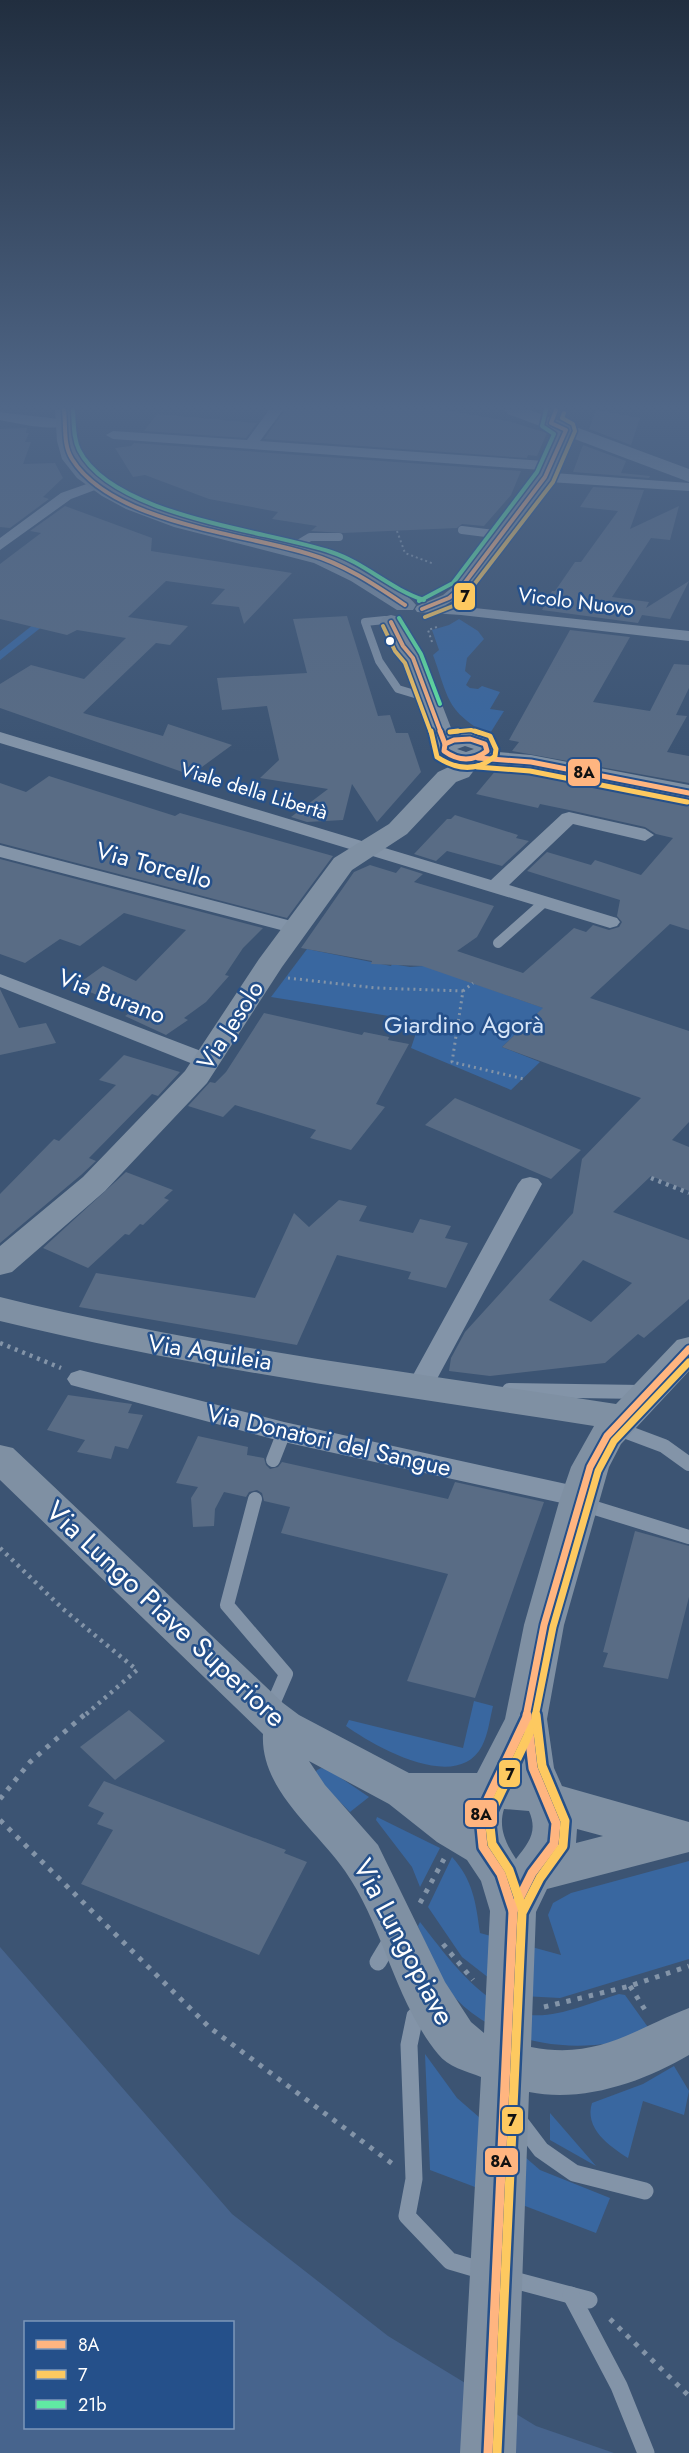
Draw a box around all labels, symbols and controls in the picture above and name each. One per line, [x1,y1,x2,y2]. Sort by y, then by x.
street label: Vicolo Nuovo [516,581,636,623]
line badge: 7 [453,582,476,611]
text: 7 [460,585,470,608]
unlabelled marker [384,635,396,647]
street label: Viale della Libertà [177,755,331,827]
line badge: 8A [567,758,601,787]
text: 8A [573,761,595,784]
street label: Via Torcello [92,833,216,897]
street label: Via Burano [53,960,171,1032]
street label: Via Jesolo [188,973,272,1077]
park label: Giardino Agorà [384,1007,544,1042]
street label: Via Aquileia [146,1325,274,1379]
street label: Via Donatori del Sangue [203,1395,455,1485]
street label: Via Lungo Piave Superiore [37,1491,295,1737]
line badge: 7 [498,1759,521,1788]
text: 7 [505,1763,515,1786]
line badge: 8A [464,1799,498,1828]
text: 8A [470,1803,492,1826]
street label: Via Lungopiave [343,1851,465,2033]
line badge: 7 [501,2106,524,2135]
text: 7 [507,2109,517,2132]
line badge: 8A [484,2147,519,2176]
text: 8A [490,2150,512,2173]
legend [24,2321,234,2429]
text: 8A [78,2332,100,2358]
text: 7 [78,2362,88,2388]
text: 21b [78,2392,107,2418]

